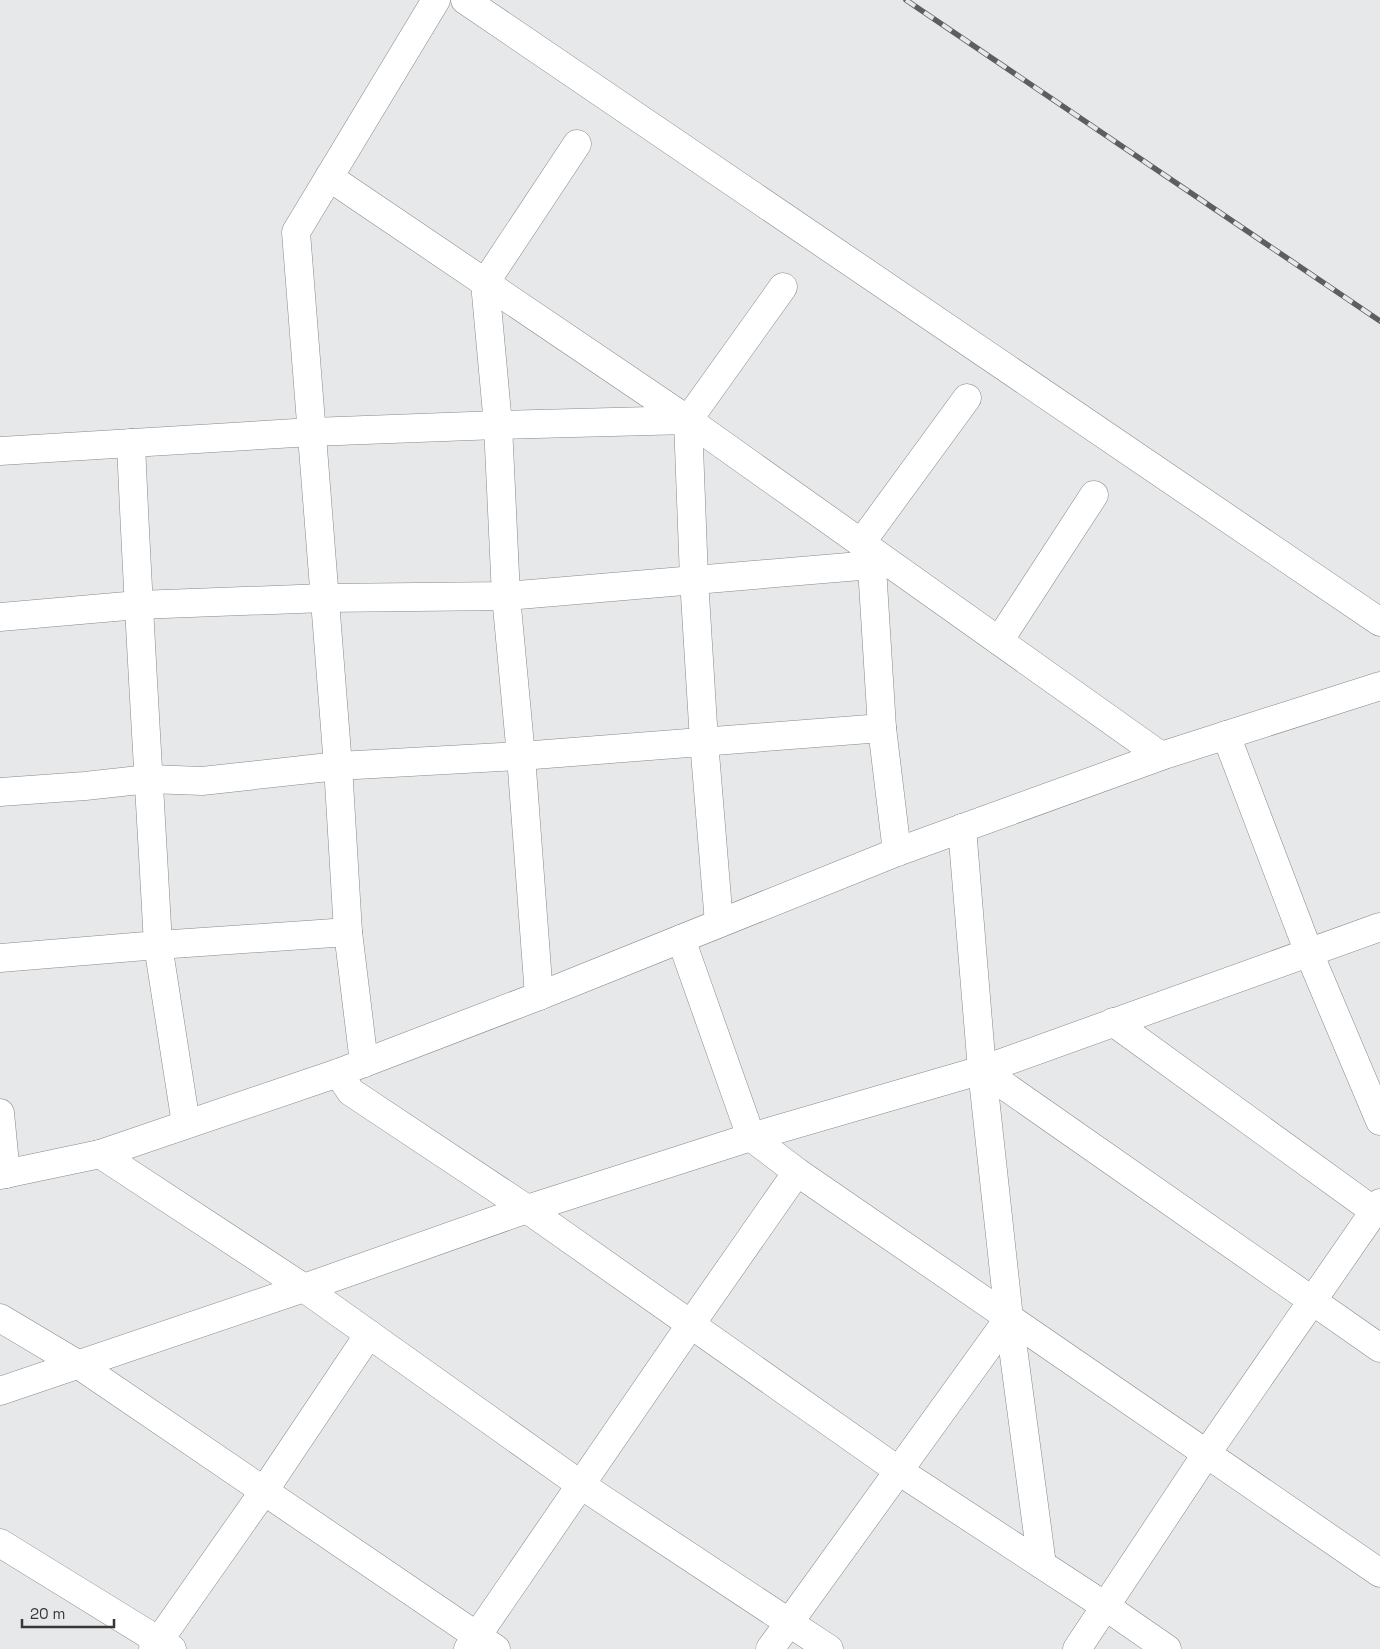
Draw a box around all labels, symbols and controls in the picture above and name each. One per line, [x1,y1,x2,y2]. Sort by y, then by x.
scale bar [22,1596,115,1628]
text: 20 m [30,1604,65,1623]

